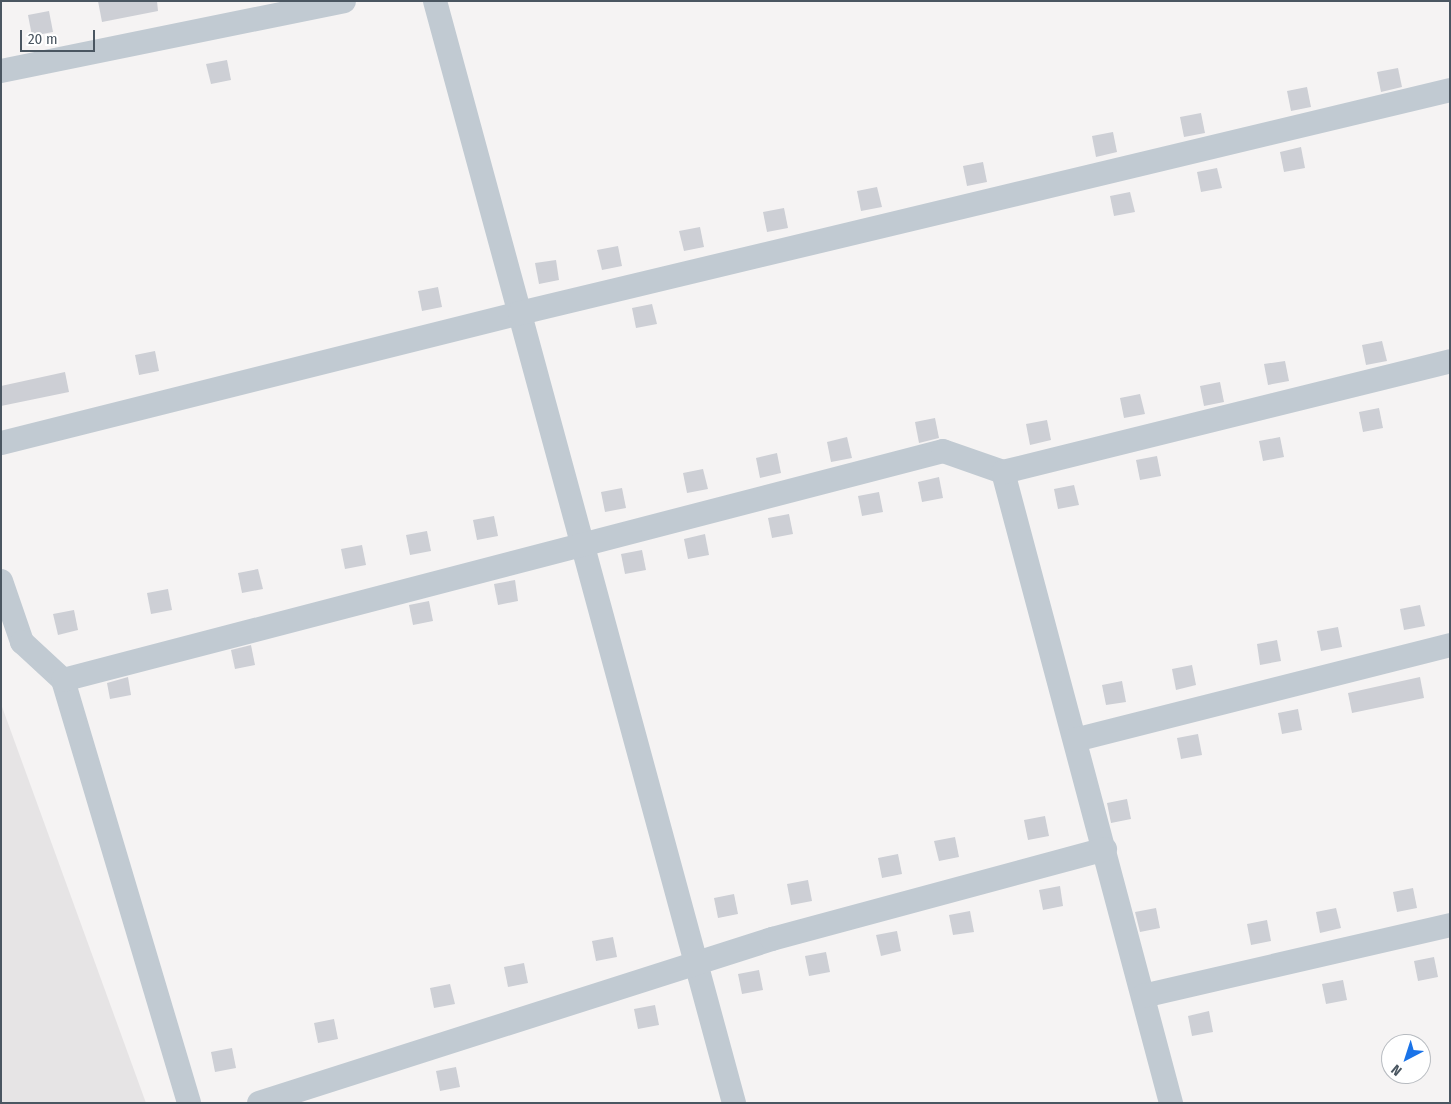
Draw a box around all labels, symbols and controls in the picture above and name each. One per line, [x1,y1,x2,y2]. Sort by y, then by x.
scale bar [22,20,98,52]
text: 20 m [28,30,58,48]
north arrow [1381,1034,1431,1084]
text: N [1388,1061,1405,1079]

